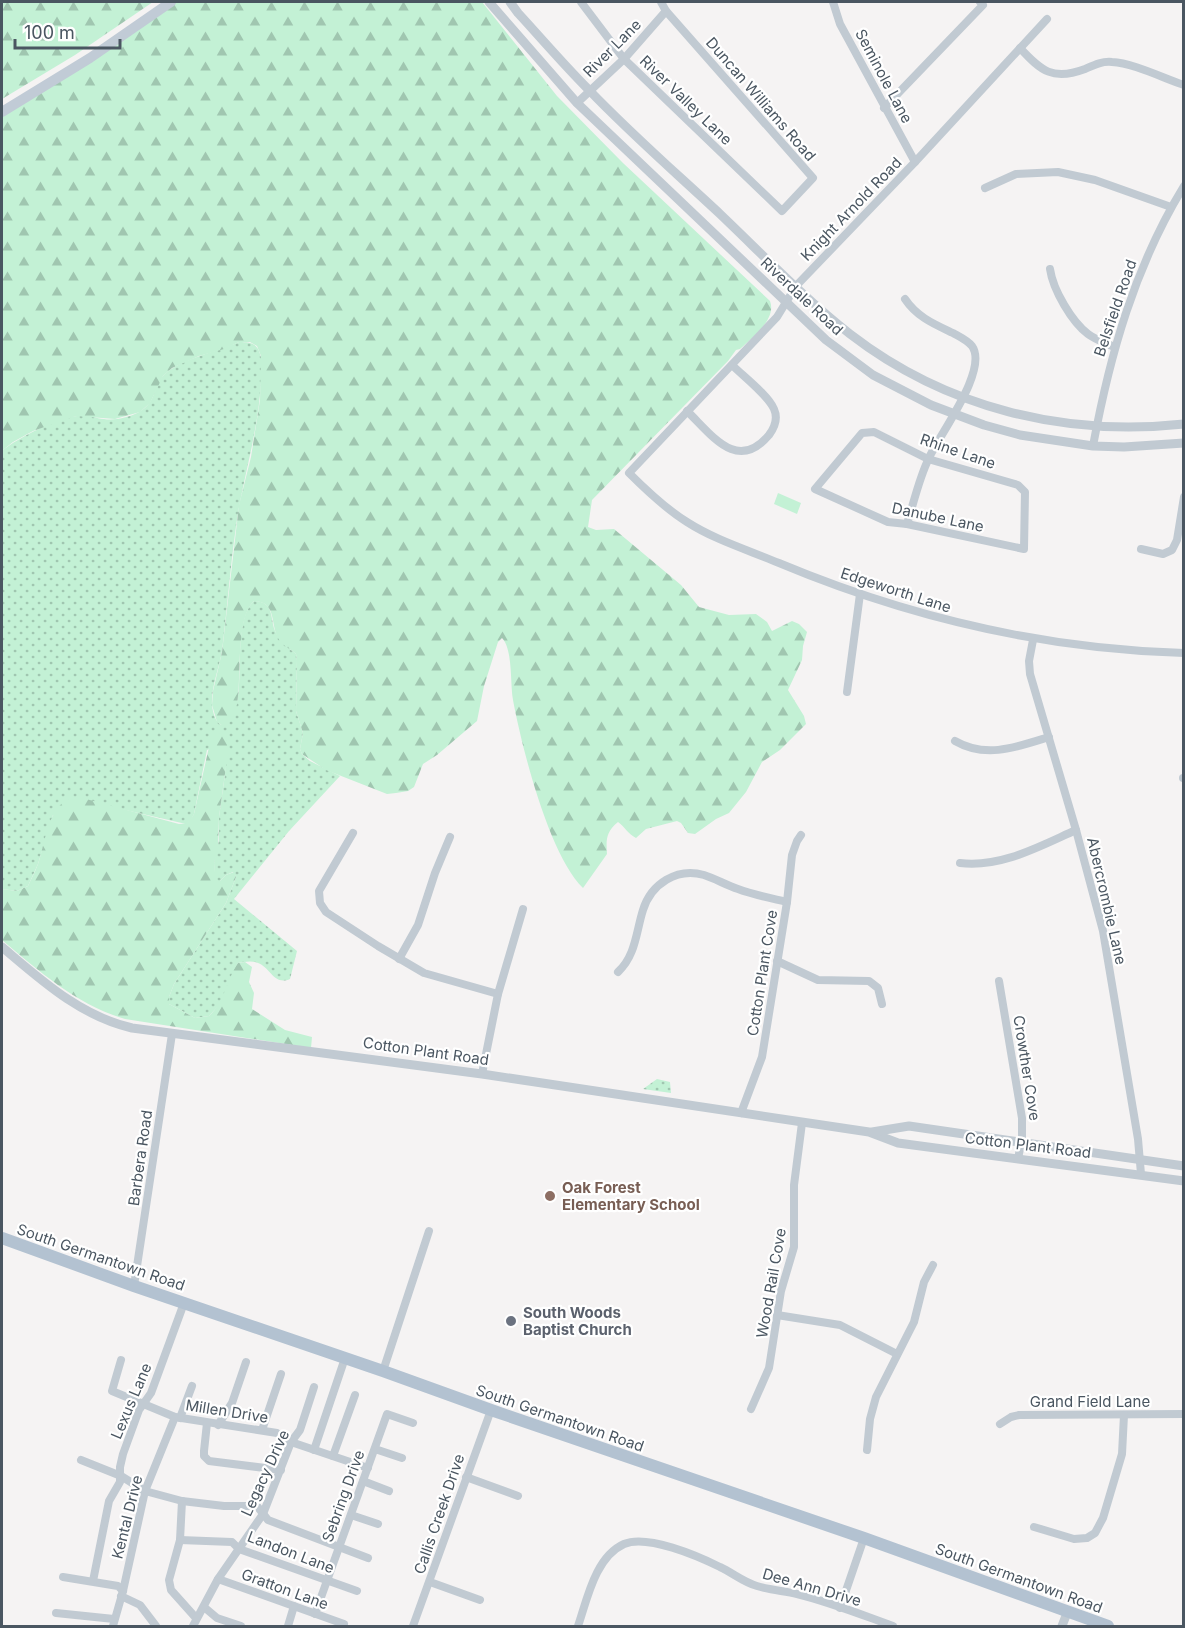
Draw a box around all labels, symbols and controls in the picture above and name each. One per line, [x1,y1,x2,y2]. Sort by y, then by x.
scale bar [15,12,120,50]
street label: River Lane [579,15,645,81]
text: 100 m [24,22,75,43]
street label: Seminole Lane [851,26,917,126]
street label: Duncan Williams Road [702,33,820,165]
street label: River Valley Lane [636,51,736,149]
street label: Knight Arnold Road [797,153,905,265]
street label: Riverdale Road [757,253,847,339]
street label: Belsfield Road [1090,257,1140,359]
street label: Rhine Lane [918,429,998,473]
street label: Danube Lane [890,498,986,536]
street label: Edgeworth Lane [838,563,954,617]
street label: Abercrombie Lane [1083,835,1131,967]
street label: Cotton Plant Cove [743,909,781,1037]
street label: Crowther Cove [1009,1014,1045,1122]
street label: Cotton Plant Road [362,1033,490,1069]
street label: Barbera Road [124,1109,156,1207]
street label: Cotton Plant Road [964,1128,1092,1162]
place label: Oak Forest Elementary School [562,1178,700,1214]
marker: Oak Forest Elementary School [543,1189,557,1203]
street label: South Germantown Road [14,1219,188,1295]
street label: Wood Rail Cove [752,1226,790,1340]
place label: South Woods Baptist Church [523,1303,632,1339]
marker: South Woods Baptist Church [504,1314,518,1328]
street label: Lexus Lane [107,1360,155,1442]
street label: South Germantown Road [473,1380,647,1456]
street label: Grand Field Lane [1030,1392,1150,1411]
street label: Millen Drive [184,1395,270,1427]
street label: Legacy Drive [237,1427,293,1519]
street label: Sebring Drive [318,1447,368,1545]
street label: Callis Creek Drive [410,1451,468,1577]
street label: Kental Drive [107,1473,147,1561]
street label: Landon Lane [245,1527,337,1577]
street label: South Germantown Road [933,1539,1105,1617]
street label: Gratton Lane [239,1564,331,1614]
street label: Dee Ann Drive [760,1564,864,1610]

